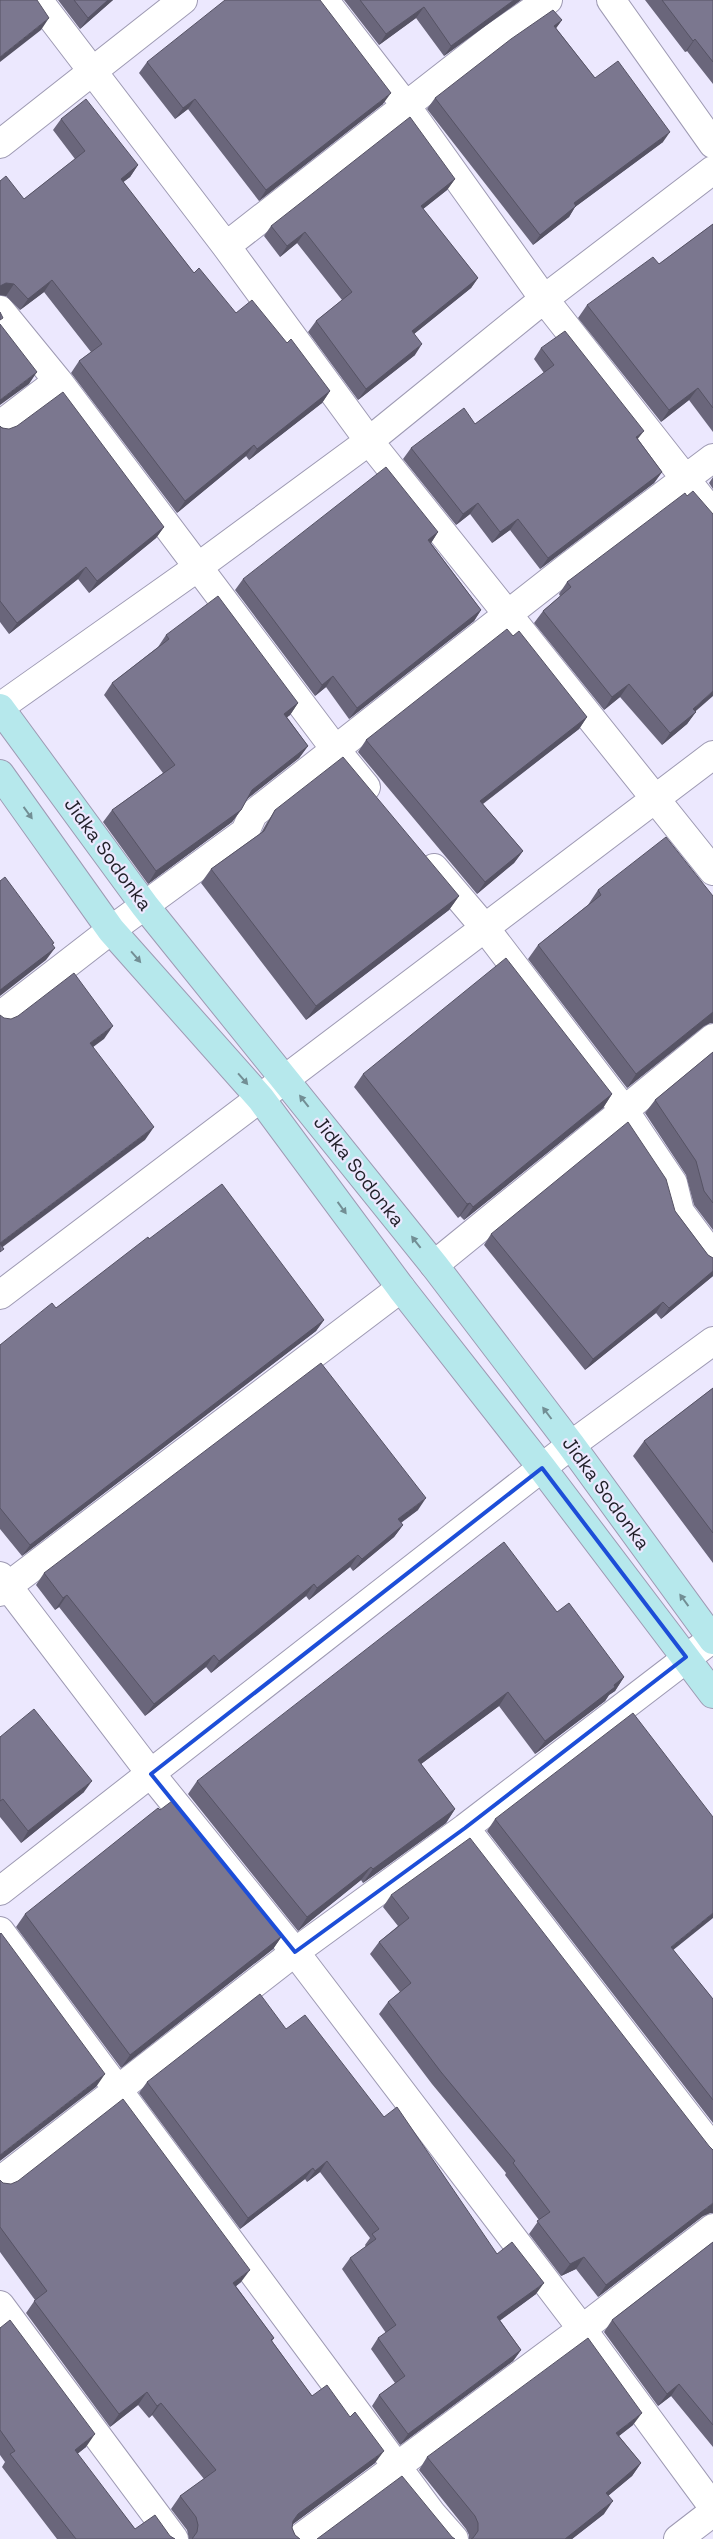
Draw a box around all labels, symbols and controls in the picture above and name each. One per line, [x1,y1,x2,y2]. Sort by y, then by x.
street label: Jidka Sodonka [59,792,158,916]
one-way arrow [23,806,33,820]
one-way arrow [130,951,142,963]
one-way arrow [238,1073,249,1086]
one-way arrow [298,1095,309,1108]
street label: Jidka Sodonka [308,1111,410,1232]
one-way arrow [337,1202,347,1215]
one-way arrow [410,1236,421,1249]
one-way arrow [541,1407,552,1420]
street label: Jidka Sodonka [557,1431,656,1555]
one-way arrow [679,1593,689,1607]

